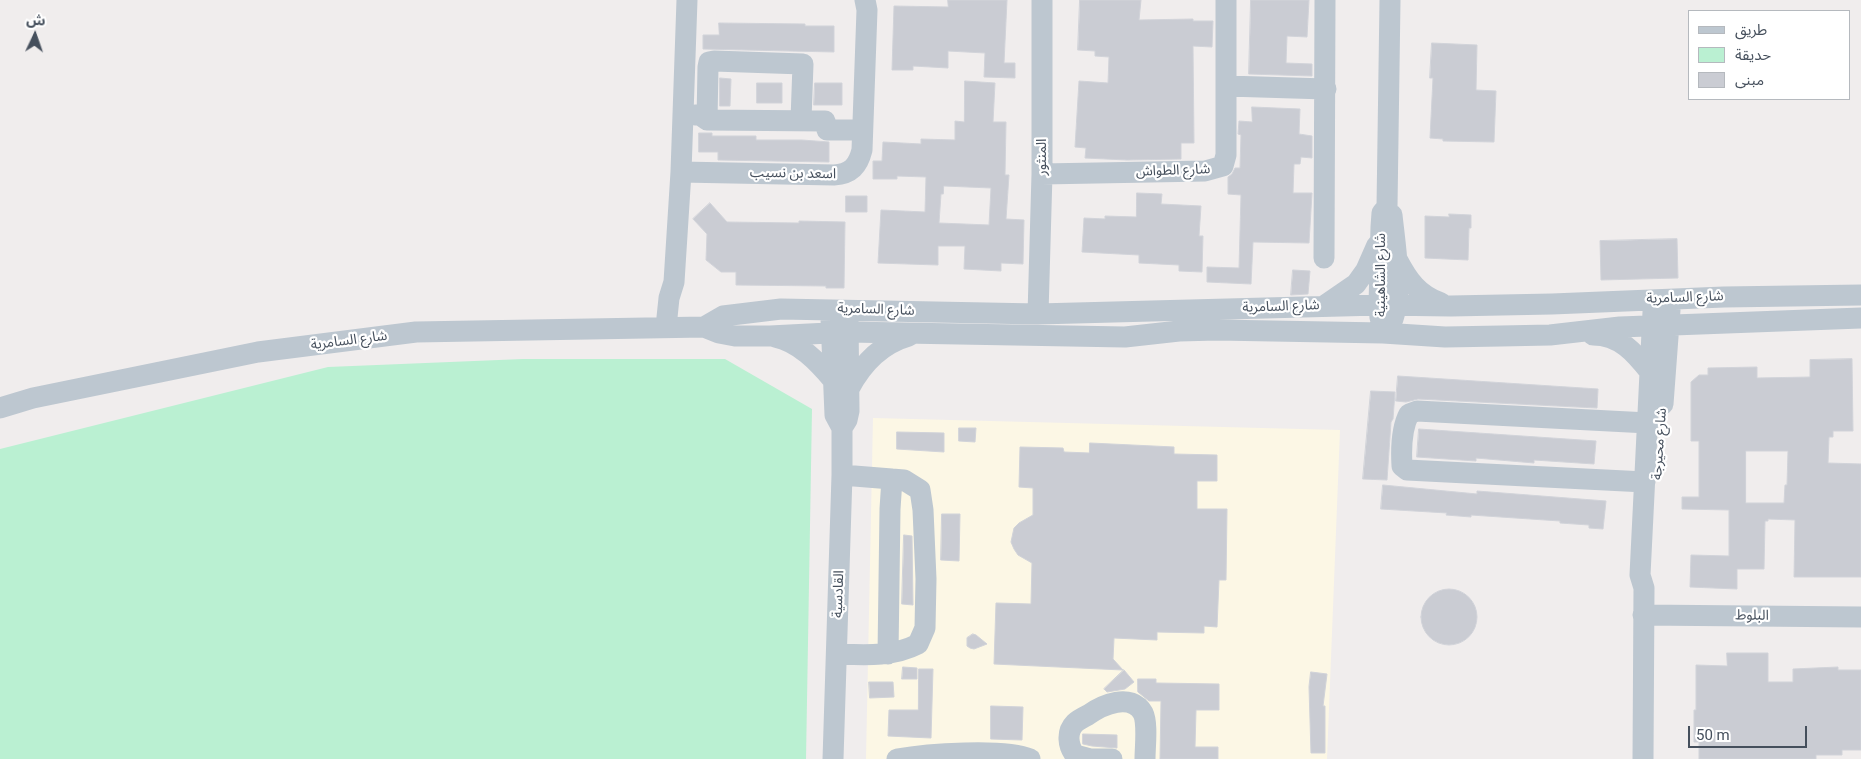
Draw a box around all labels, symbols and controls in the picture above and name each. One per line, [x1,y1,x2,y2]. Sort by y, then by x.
north arrow [10,10,60,60]
legend [1688,10,1851,100]
text: ش [26,12,46,29]
text: طريق [1735,21,1767,39]
text: حديقة [1735,46,1771,64]
text: مبنى [1735,71,1764,89]
street label: المنثور [1034,139,1050,175]
street label: شارع الطواش [1135,161,1211,181]
street label: اسعد بن نسيب [750,165,836,183]
street label: شارع الشاهينية [1373,233,1389,317]
street label: شارع السامرية [1646,288,1724,308]
street label: شارع السامرية [1242,297,1320,317]
street label: شارع السامرية [837,300,915,320]
street label: شارع السامرية [310,328,388,354]
street label: شارع محيرجة [1649,407,1671,481]
street label: القادسية [830,570,848,618]
street label: البلوط [1735,607,1769,625]
scale bar [1691,716,1810,748]
text: 50 m [1696,726,1730,744]

